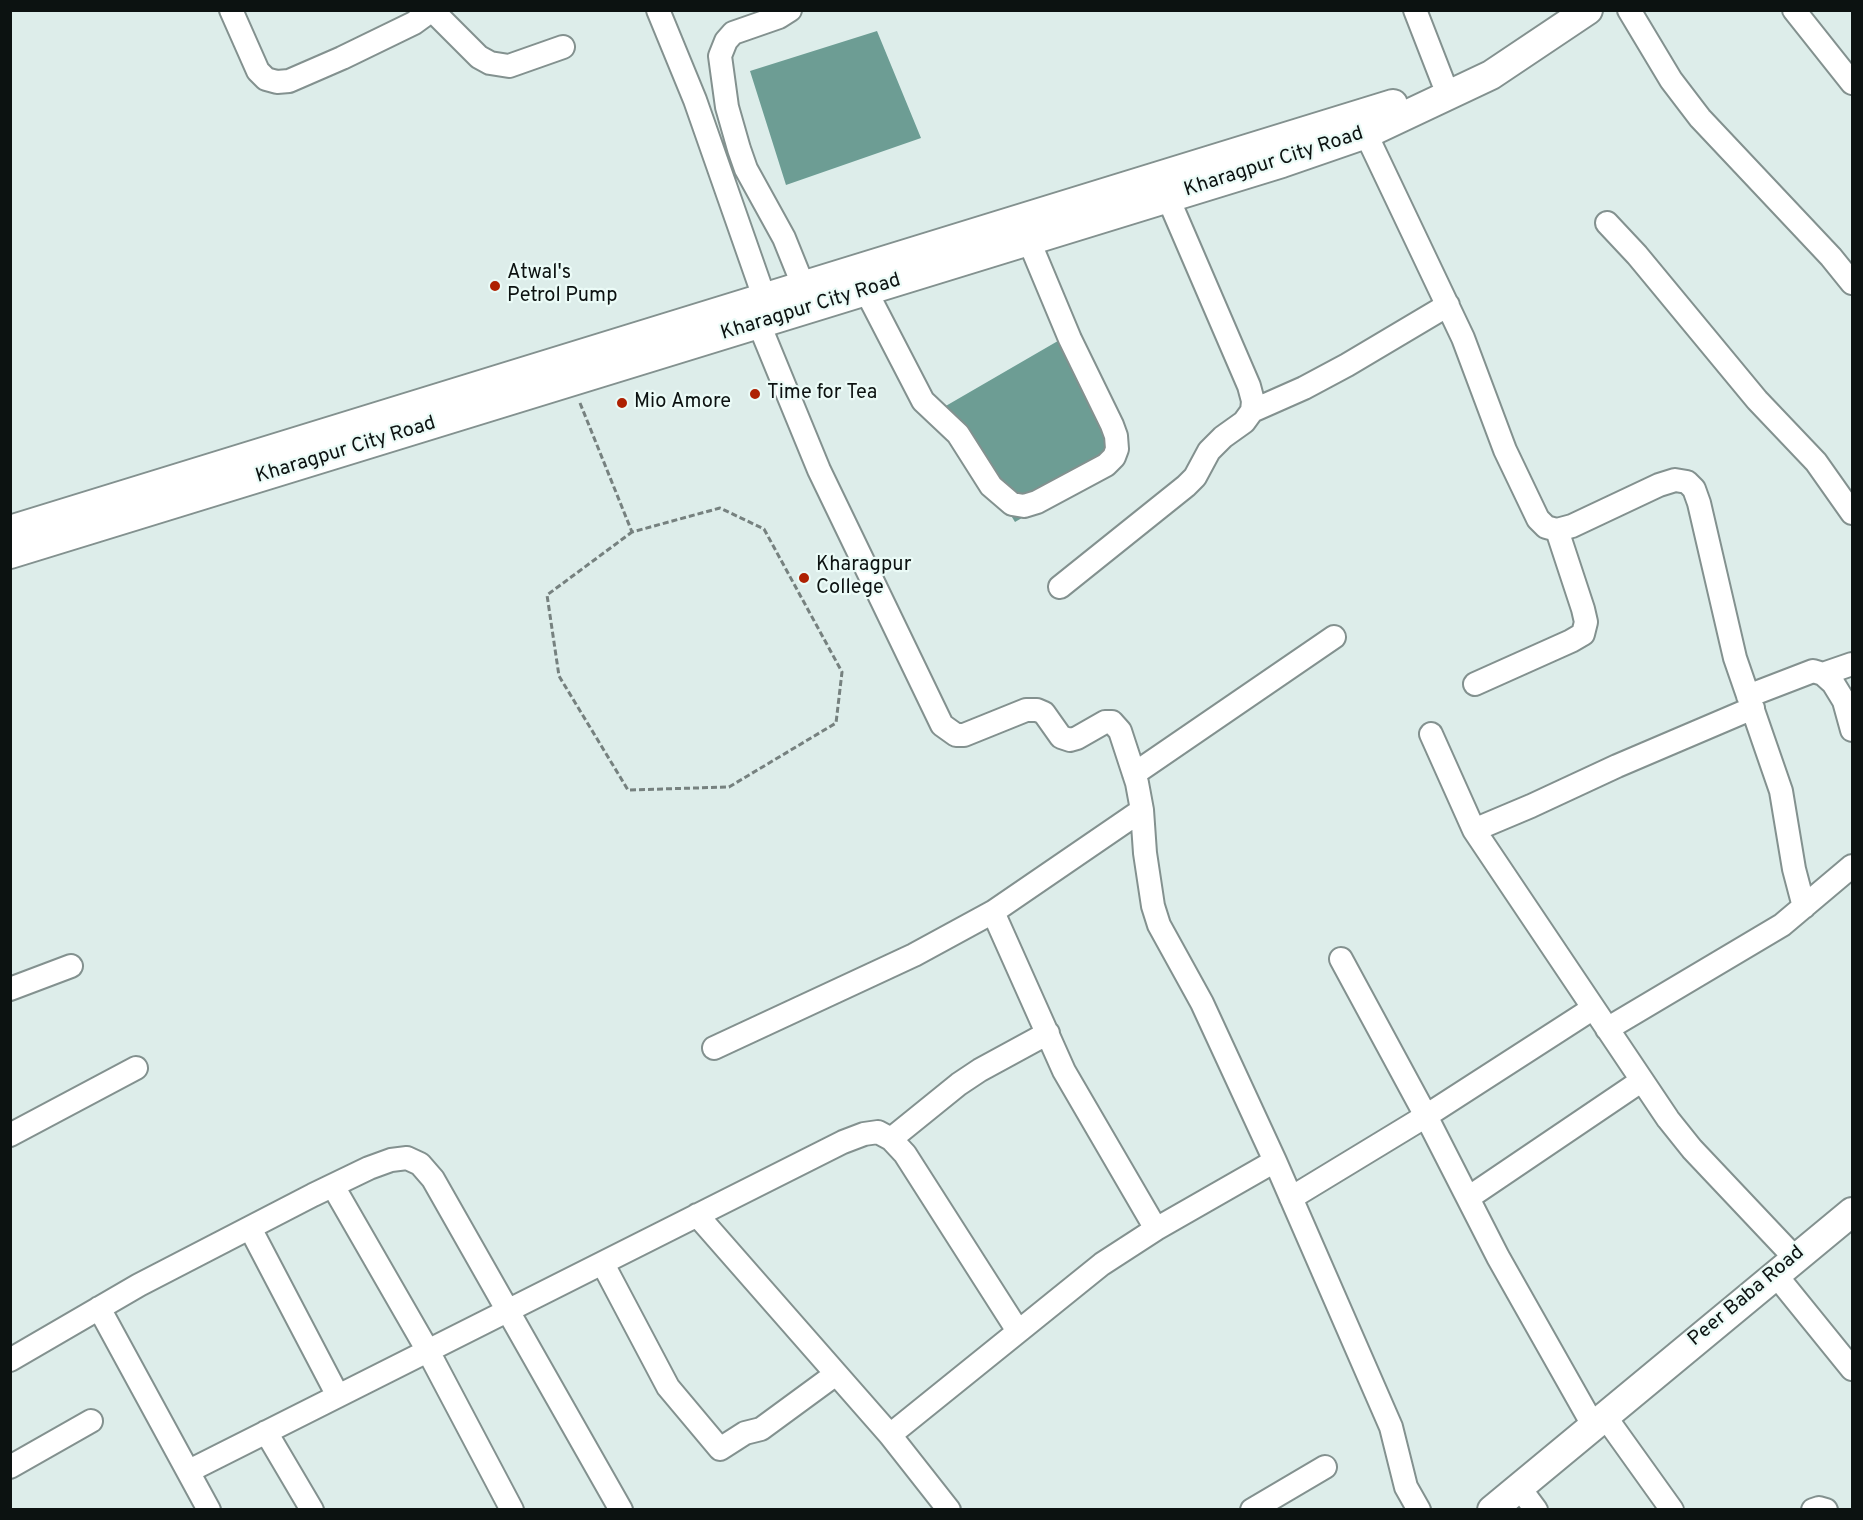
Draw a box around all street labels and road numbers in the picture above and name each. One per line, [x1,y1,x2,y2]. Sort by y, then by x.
street label: Kharagpur City Road [1181,123,1367,203]
street label: Kharagpur City Road [718,269,904,347]
street label: Kharagpur City Road [253,412,439,490]
street label: Peer Baba Road [1684,1242,1810,1352]

